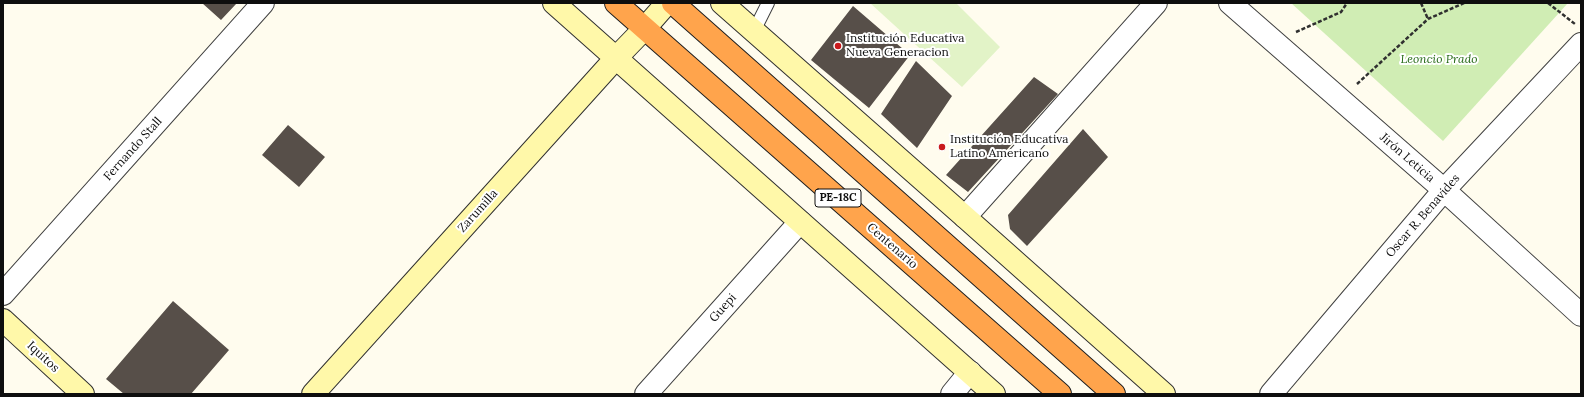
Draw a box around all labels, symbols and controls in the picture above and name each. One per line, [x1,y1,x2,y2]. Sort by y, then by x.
place label: Institución Educativa Nueva Generacion [846,32,964,60]
marker: Institución Educativa Nueva Generacion [833,41,843,51]
park label: Leoncio Prado [1400,53,1478,67]
street label: Fernando Stall [101,114,165,184]
street label: Jirón Leticia [1377,130,1437,186]
place label: Institución Educativa Latino Americano [950,133,1068,161]
marker: Institución Educativa Latino Americano [937,142,947,152]
street label: Oscar R. Benavides [1383,171,1463,261]
street label: Zarumilla [455,187,501,235]
road number: PE-18C [815,189,861,207]
street label: Centenario [864,220,920,272]
street label: Guepi [706,291,740,325]
street label: Iquitos [24,339,62,375]

